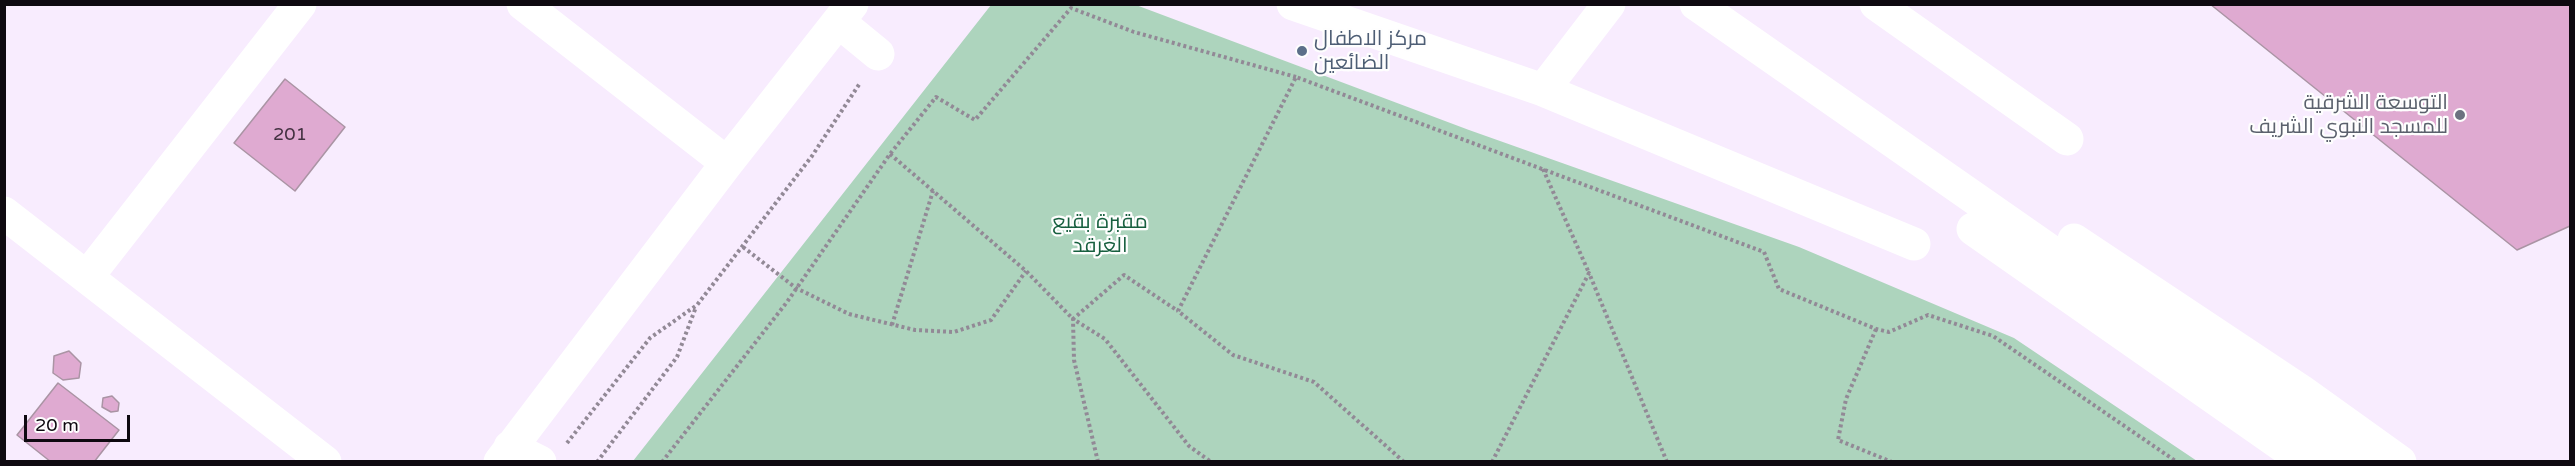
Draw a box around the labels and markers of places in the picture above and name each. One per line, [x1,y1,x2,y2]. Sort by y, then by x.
place label: مركز الاطفال الضائعين [1314,26,1427,76]
marker: مركز الاطفال الضائعين [1295,44,1309,58]
place label: التوسعة الشرقية للمسجد النبوي الشريف [2249,90,2448,140]
marker: التوسعة الشرقية للمسجد النبوي الشريف [2453,108,2467,122]

